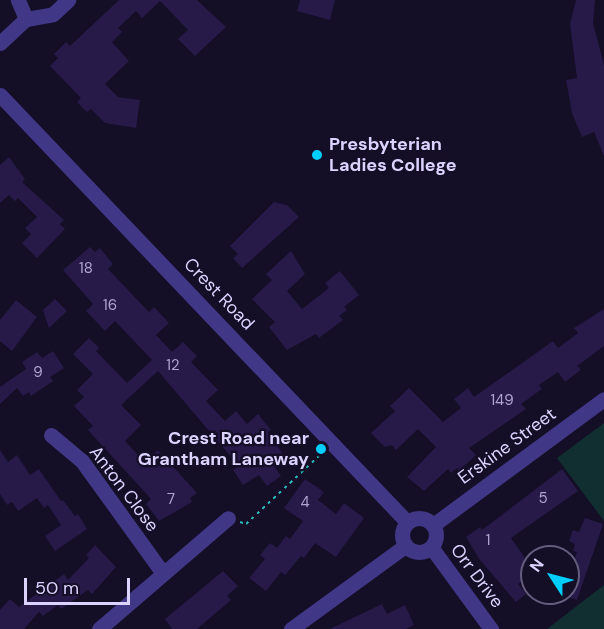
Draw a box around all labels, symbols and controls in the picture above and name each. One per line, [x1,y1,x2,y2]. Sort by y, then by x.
place label: Presbyterian Ladies College [329,134,457,176]
marker: Presbyterian Ladies College [310,148,324,162]
street label: Crest Road [179,253,259,335]
house number: 18 [79,260,93,278]
house number: 16 [103,297,117,315]
house number: 12 [166,357,180,375]
house number: 9 [33,364,43,382]
house number: 149 [490,392,514,410]
street label: Erskine Street [454,403,560,489]
place label: Crest Road near Grantham Laneway [138,428,309,470]
street label: Anton Close [85,442,163,536]
marker: Crest Road near Grantham Laneway [314,442,328,456]
house number: 5 [538,490,548,508]
house number: 7 [167,491,175,509]
house number: 4 [300,494,310,512]
house number: 1 [486,532,490,550]
street label: Orr Drive [446,540,508,612]
north arrow [520,545,580,605]
text: N [525,554,549,576]
scale bar [27,566,134,604]
text: 50 m [35,576,79,600]

